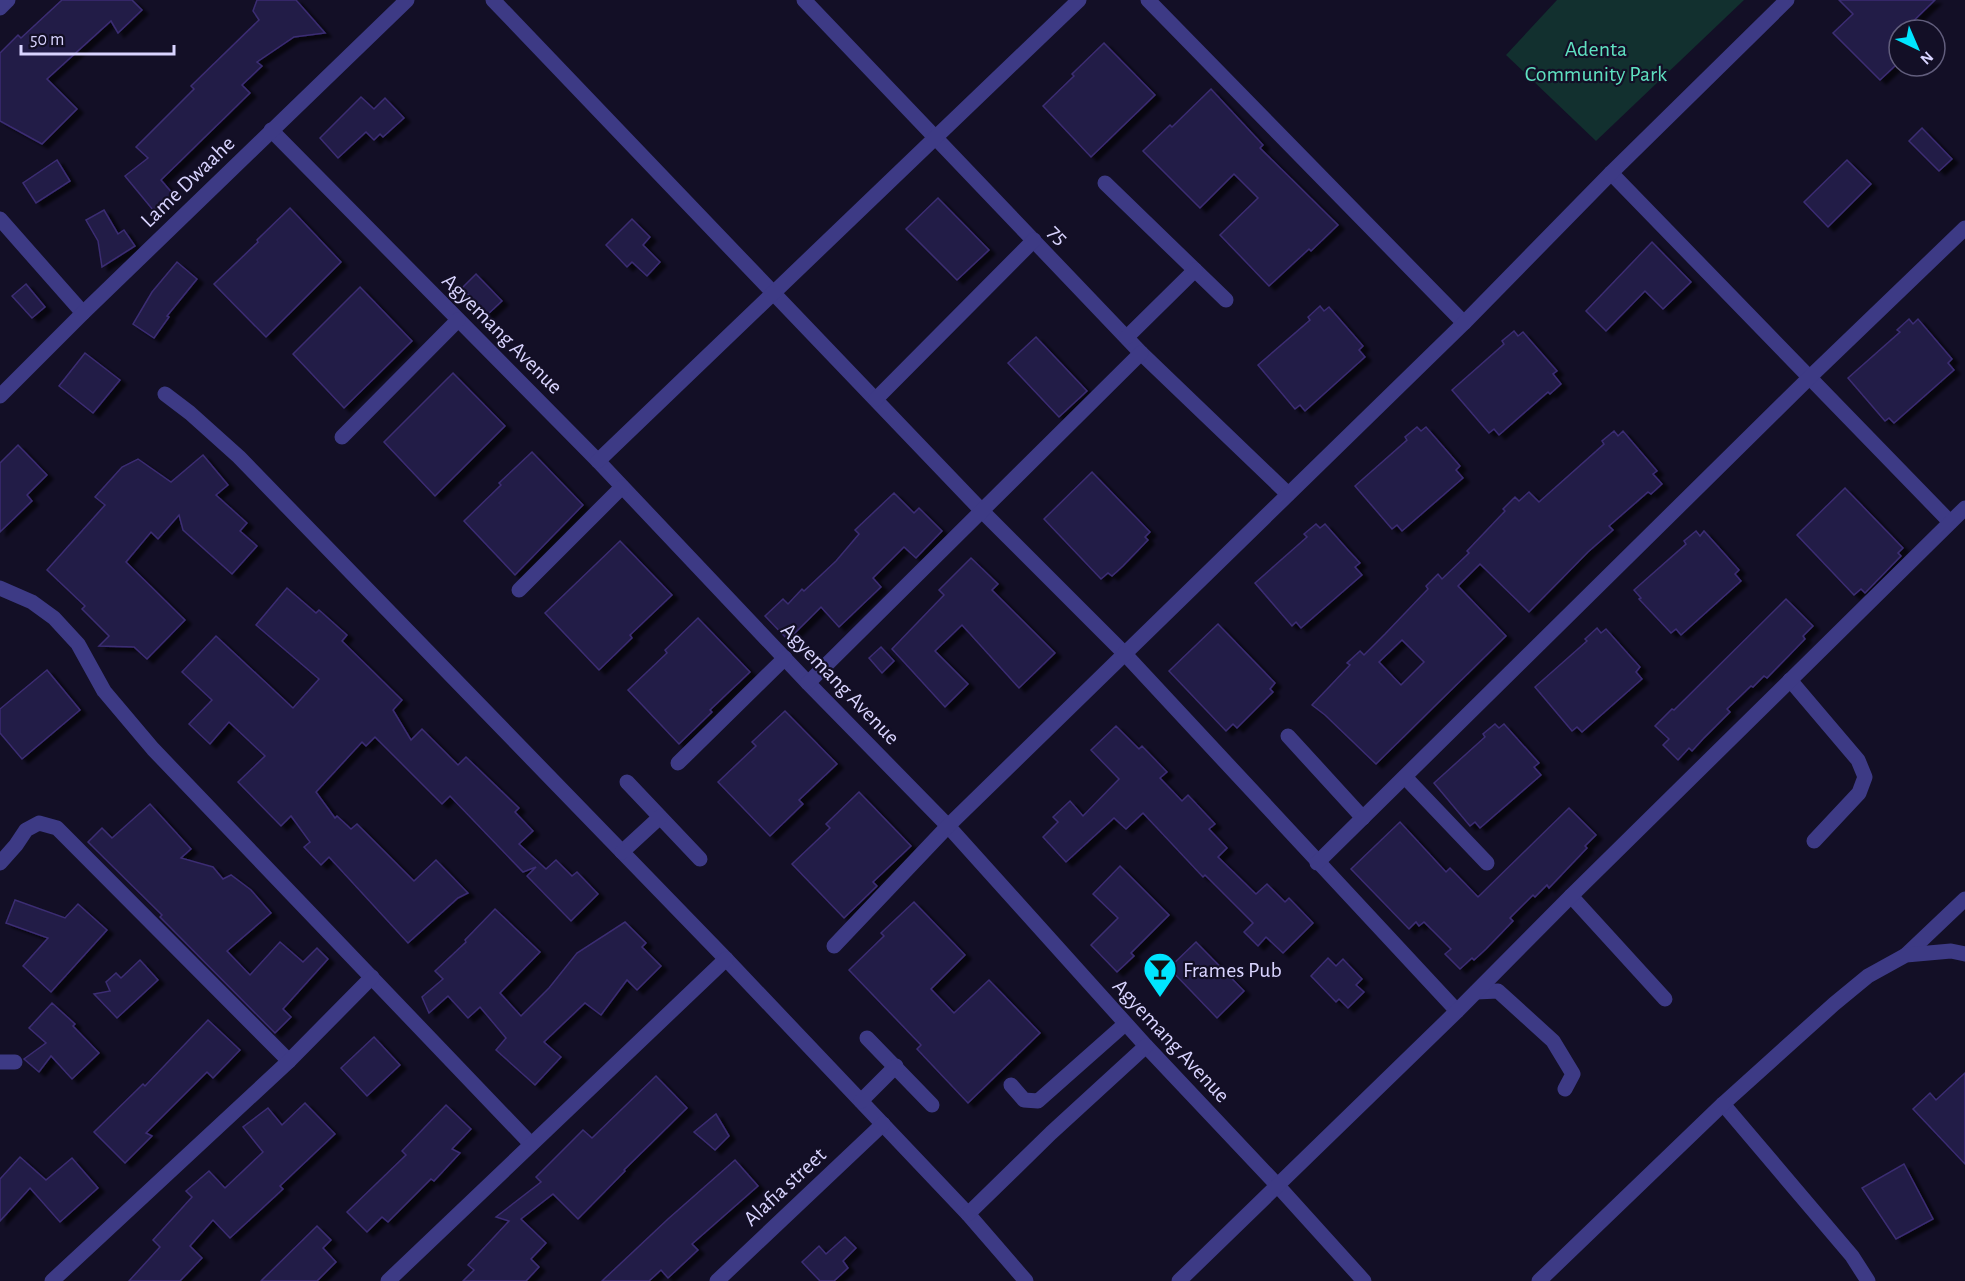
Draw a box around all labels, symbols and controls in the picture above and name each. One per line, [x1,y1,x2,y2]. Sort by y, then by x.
scale bar [21,18,174,56]
north arrow [1887,18,1947,78]
text: 50 m [30,31,64,49]
park label: Adenta Community Park [1525,38,1667,85]
text: N [1917,48,1936,68]
street label: Lame Dwaahe [137,132,239,232]
street label: 75 [1044,220,1073,249]
street label: Agyemang Avenue [438,269,567,398]
street label: Agyemang Avenue [777,618,904,749]
bar icon: Frames Pub [1142,951,1178,998]
place label: Frames Pub [1183,959,1282,981]
street label: Agyemang Avenue [1109,975,1234,1107]
street label: Alafia street [739,1143,830,1230]

